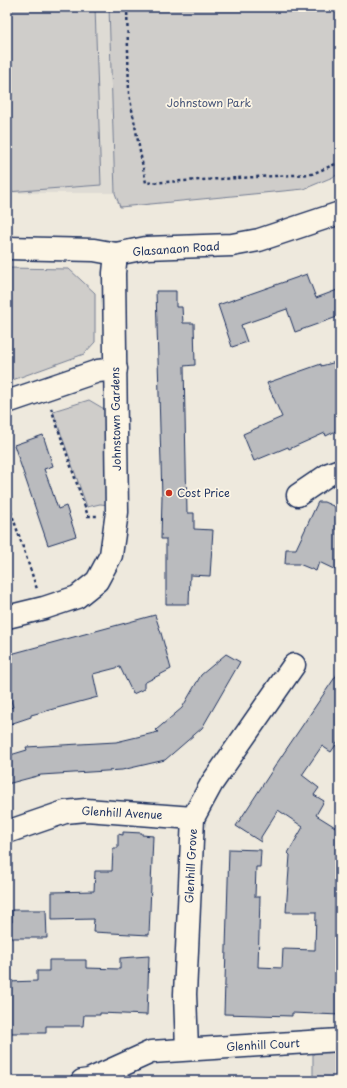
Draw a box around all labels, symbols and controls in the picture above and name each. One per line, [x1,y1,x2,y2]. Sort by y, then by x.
park label: Johnstown Park [167,94,252,111]
street label: Glasanaon Road [132,237,220,260]
street label: Johnstown Gardens [106,367,125,471]
place label: Cost Price [177,484,230,501]
marker: Cost Price [164,488,174,498]
street label: Glenhill Avenue [81,802,163,823]
street label: Glenhill Grove [180,828,201,904]
street label: Glenhill Court [226,1034,301,1055]

